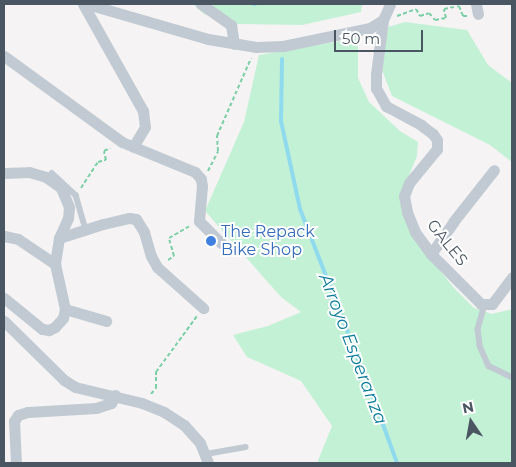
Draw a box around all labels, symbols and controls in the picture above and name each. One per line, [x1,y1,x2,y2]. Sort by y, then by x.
scale bar [336,20,425,52]
text: 50 m [342,29,380,48]
street label: GALES [423,216,471,270]
place label: The Repack Bike Shop [221,222,315,260]
marker: The Repack Bike Shop [205,235,217,247]
water label: Arroyo Esperanza [314,271,392,427]
north arrow [446,397,496,447]
text: N [460,397,475,417]

